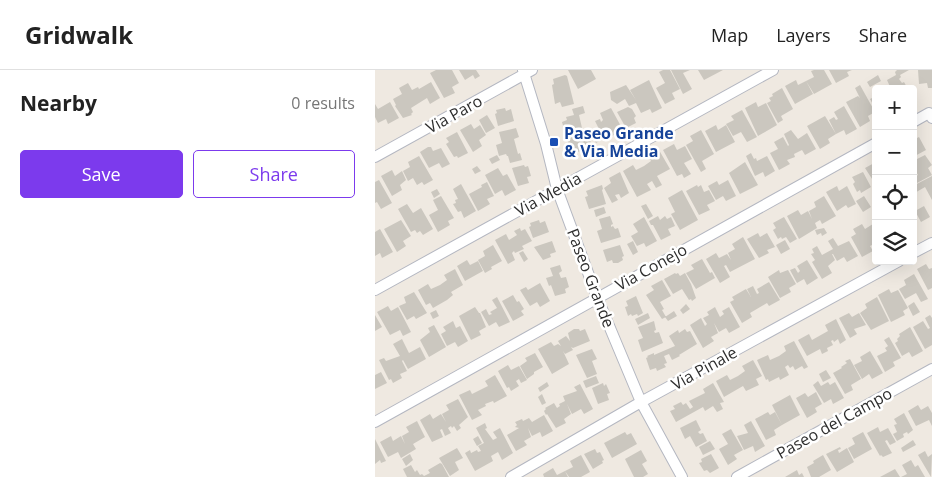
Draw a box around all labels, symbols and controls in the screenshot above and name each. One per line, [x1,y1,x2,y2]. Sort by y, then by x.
text: Gridwalk [25,18,133,51]
text: Map [711,23,748,47]
text: Layers [776,23,831,47]
text: Share [859,23,907,47]
map controls [872,85,917,265]
button: + [872,85,917,130]
text: Nearby [20,89,97,117]
street label: Via Paro [422,90,486,138]
text: 0 results [291,92,355,114]
place label: Paseo Grande & Via Media [564,122,674,162]
button: − [872,130,917,175]
marker: Paseo Grande & Via Media [548,136,560,148]
button: Save [20,150,183,198]
button: Share [193,150,355,198]
street label: Via Media [511,167,585,221]
button: locate [872,175,917,220]
button: layers [872,220,917,265]
street label: Paseo Grande [562,225,620,331]
street label: Via Conejo [611,238,691,296]
street label: Via Pinale [667,341,741,395]
street label: Paseo del Campo [772,382,896,464]

